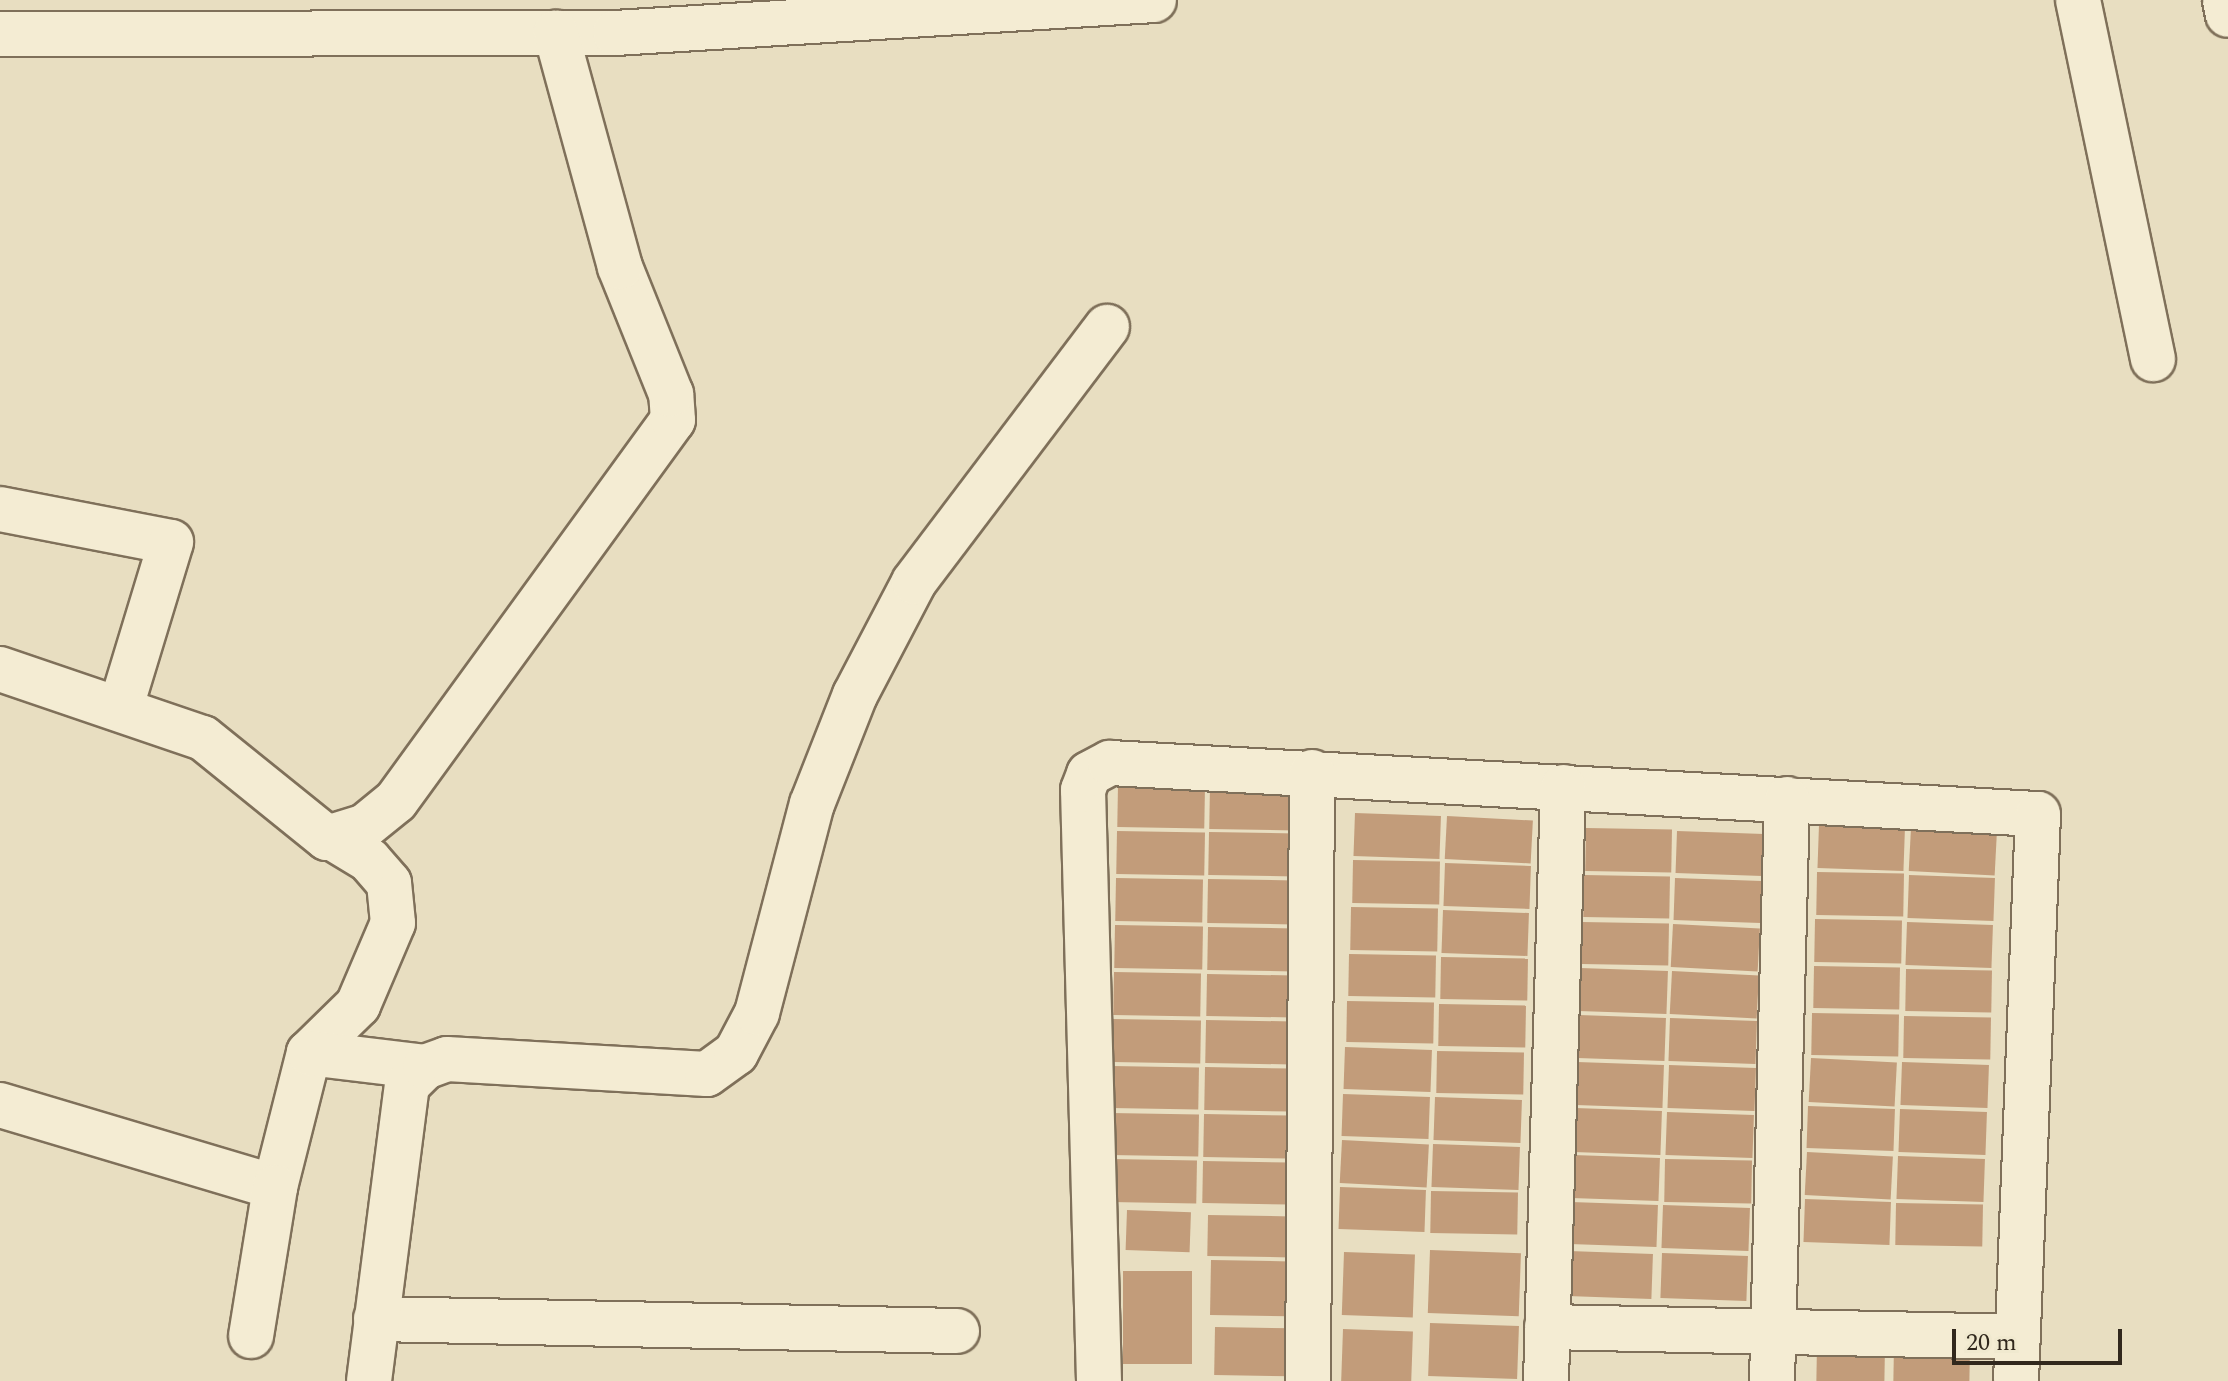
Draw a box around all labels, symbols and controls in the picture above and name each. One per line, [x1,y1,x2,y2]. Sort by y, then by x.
scale bar [1956,1313,2126,1363]
text: 20 m [1966,1325,2017,1361]

